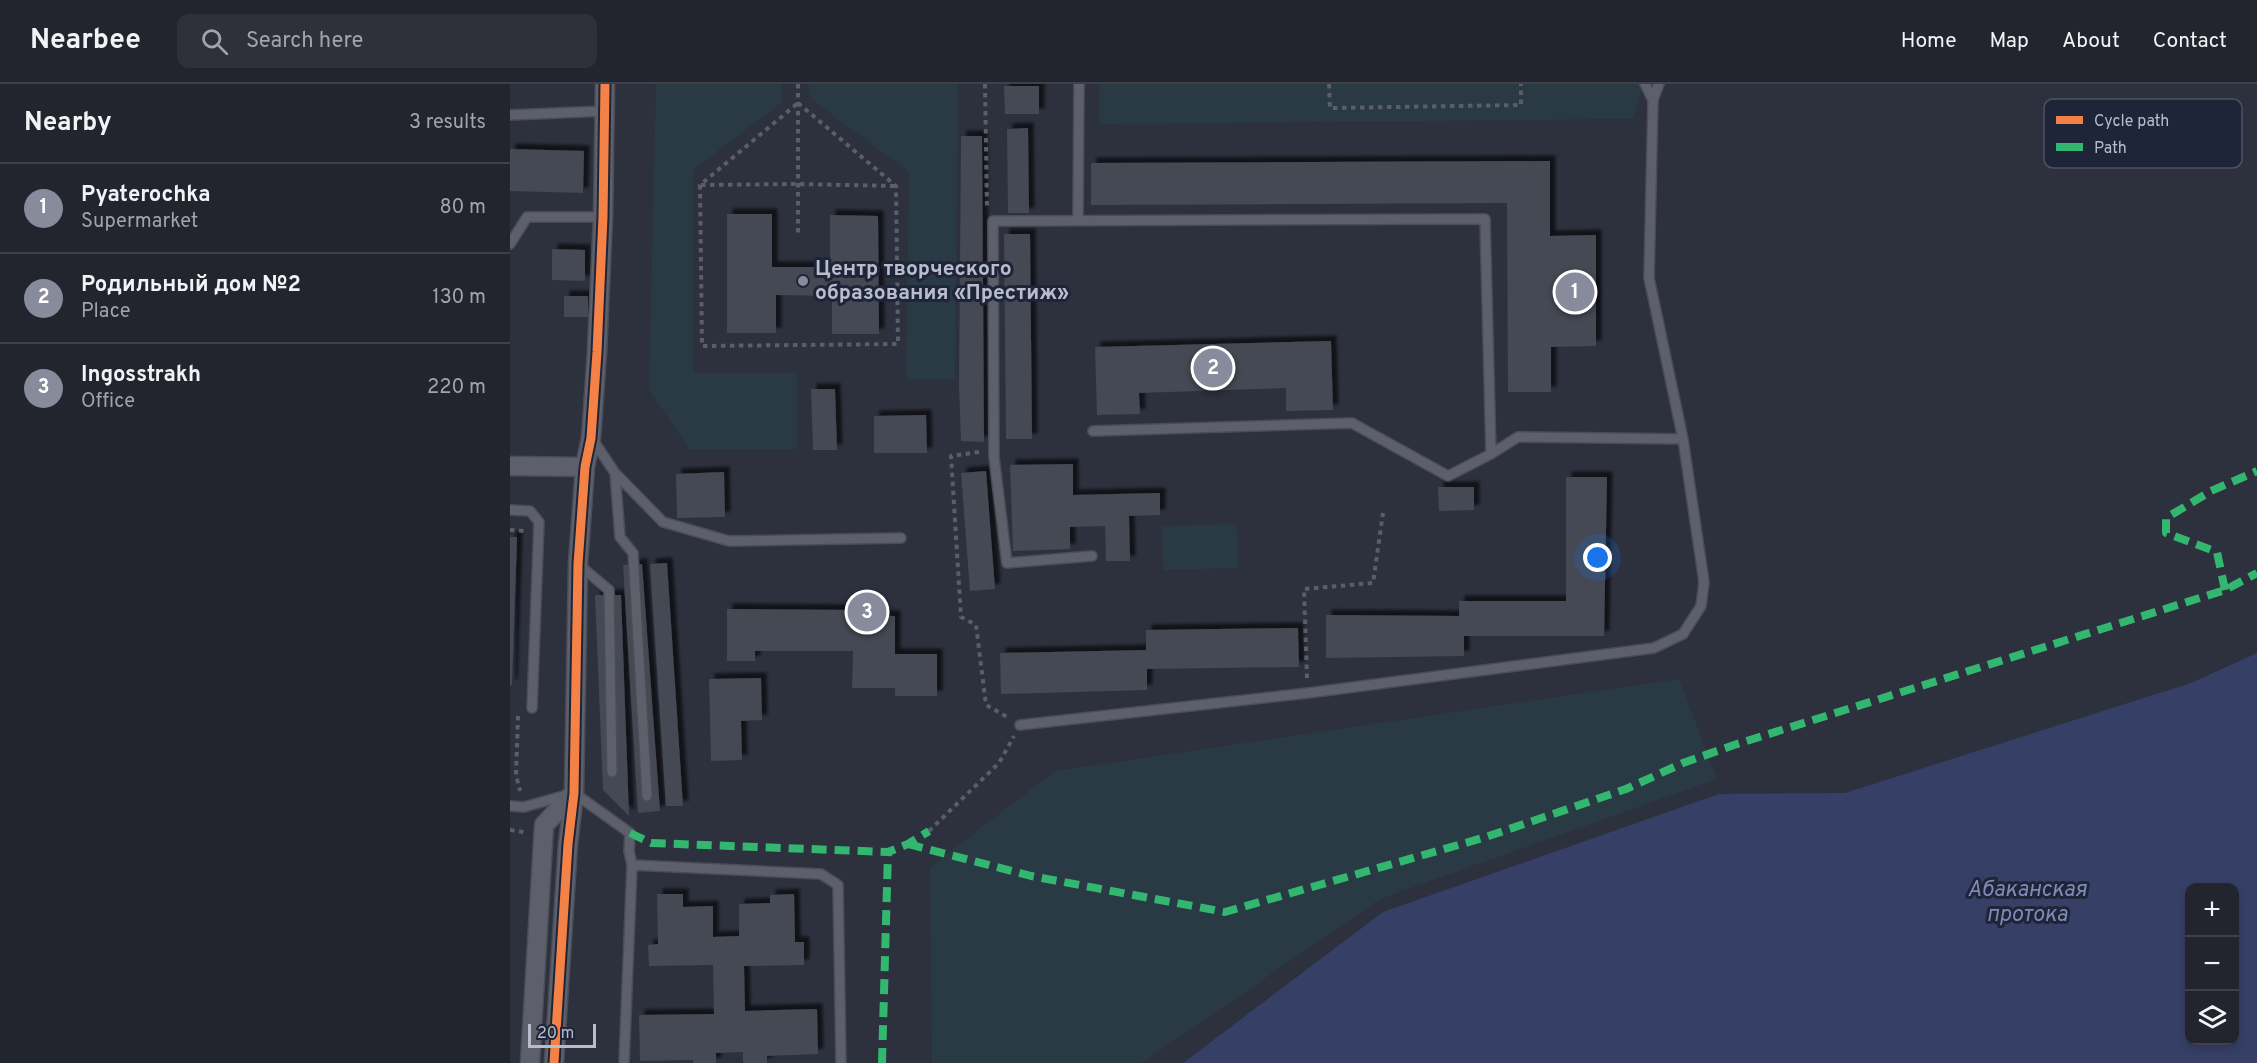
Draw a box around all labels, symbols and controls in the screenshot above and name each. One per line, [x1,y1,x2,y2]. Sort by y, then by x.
search box [177,14,597,68]
text: Nearbee [30,23,141,59]
icon: search [198,25,231,58]
text: Search here [246,28,363,55]
text: Home [1901,28,1957,55]
text: Map [1990,28,2029,55]
text: About [2062,28,2120,55]
text: Contact [2153,28,2227,55]
legend [2044,99,2242,168]
text: Nearby [24,107,112,140]
text: 3 results [409,110,486,136]
text: Cycle path [2094,112,2169,132]
text: Path [2094,139,2127,159]
text: Pyaterochka [81,182,211,209]
text: 1 [40,195,48,221]
text: 80 m [440,195,486,221]
text: Supermarket [81,209,198,235]
place label: Центр творческого образования «Престиж» [815,256,1069,307]
pin: 1 [1556,270,1594,314]
text: Родильный дом №2 [81,272,301,299]
marker: Центр творческого образования «Престиж» [796,274,810,288]
text: 2 [37,285,50,311]
text: 130 m [432,285,486,311]
text: Place [81,299,131,325]
pin: 2 [1194,346,1232,390]
text: Ingosstrakh [81,362,201,389]
text: 3 [38,375,50,401]
text: 220 m [427,375,486,401]
text: Office [81,389,135,415]
your location [1583,543,1612,572]
pin: 3 [848,590,886,634]
water label: Абаканская протока [1967,877,2087,929]
map controls [2185,883,2239,1045]
button: + [2185,883,2239,937]
button: − [2185,937,2239,991]
button: layers [2185,991,2239,1045]
scale bar [528,1021,596,1048]
text: 20 m [537,1024,574,1044]

